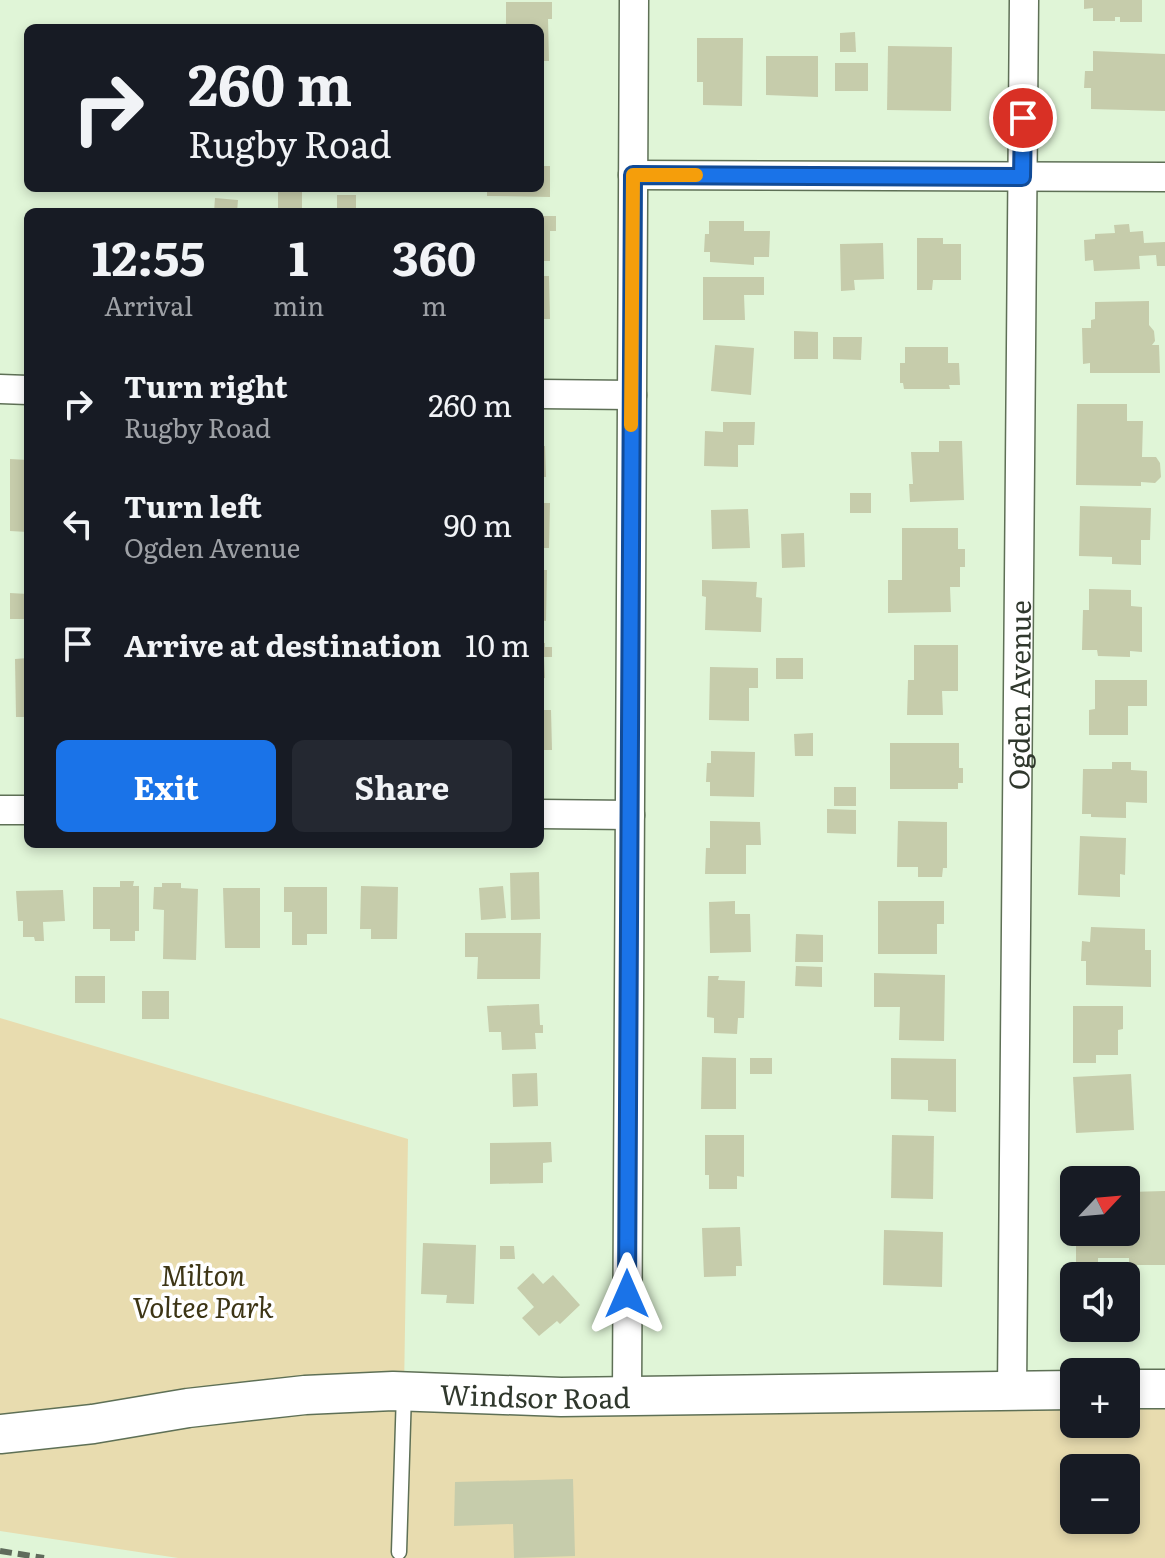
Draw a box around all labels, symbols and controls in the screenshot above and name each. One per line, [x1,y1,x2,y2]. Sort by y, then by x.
text: 260 m [188,40,352,123]
icon: right [56,56,160,160]
pin [989,84,1057,152]
icon: arrive [1001,96,1045,140]
text: Rugby Road [188,116,391,169]
text: 12:55 [92,220,205,291]
text: 1 [289,220,309,291]
text: 360 [392,220,476,291]
text: Arrival [104,285,193,324]
text: min [273,285,324,324]
text: m [421,285,447,324]
text: Turn right [124,363,288,407]
icon: right [56,382,100,426]
text: 260 m [428,382,512,426]
text: Rugby Road [124,407,271,446]
text: Turn left [124,483,262,527]
icon: left [56,502,100,546]
text: 90 m [444,502,512,546]
text: Ogden Avenue [124,527,300,566]
street label: Ogden Avenue [996,600,1040,790]
icon: arrive [56,622,100,666]
text: Arrive at destination [124,622,441,666]
text: 10 m [465,622,530,666]
button: Exit [56,740,276,832]
button: Share [292,740,512,832]
north arrow [1060,1166,1140,1246]
map controls [1060,1166,1140,1534]
position arrow [585,1252,669,1336]
park label: Milton Voltee Park [132,1253,274,1327]
button: sound [1060,1262,1140,1342]
button: + [1060,1358,1140,1438]
street label: Windsor Road [439,1372,631,1418]
button: − [1060,1454,1140,1534]

